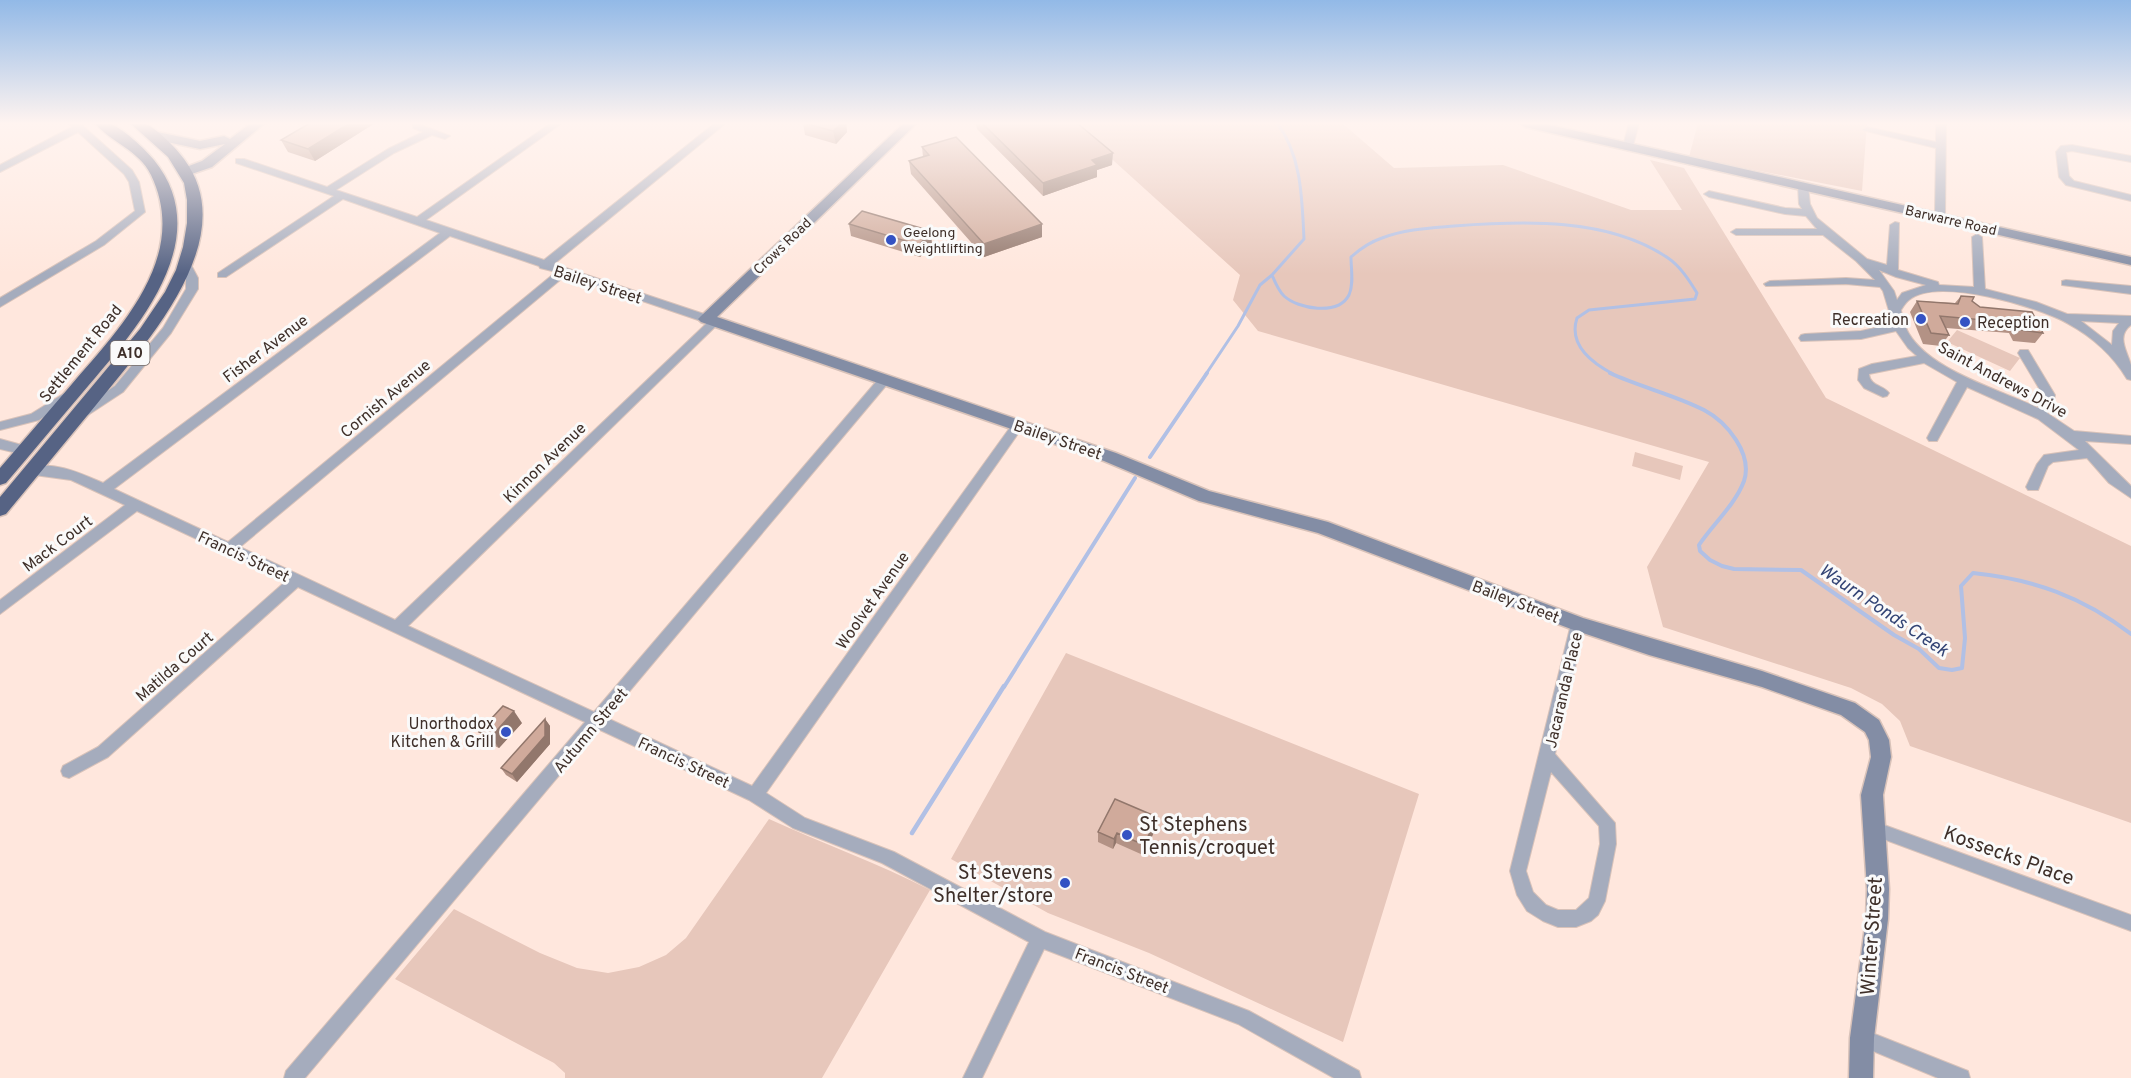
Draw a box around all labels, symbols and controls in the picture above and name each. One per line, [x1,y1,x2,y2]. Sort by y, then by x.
street label: Barwarre Road [1903,203,1998,240]
street label: Crows Road [751,215,816,279]
place label: Geelong Weightlifting [903,225,983,258]
marker: Geelong Weightlifting [884,233,898,247]
street label: Bailey Street [551,262,644,310]
street label: Settlement Road [36,301,127,407]
street label: Fisher Avenue [220,311,313,388]
place label: Recreation [1832,311,1909,331]
marker: Recreation [1914,312,1928,326]
place label: Reception [1977,314,2050,334]
marker: Reception [1958,315,1972,329]
street label: Saint Andrews Drive [1934,338,2070,423]
road number: A10 [110,341,150,365]
street label: Cornish Avenue [337,356,435,443]
street label: Bailey Street [1011,416,1104,465]
street label: Kinnon Avenue [500,419,591,508]
street label: Mack Court [19,512,97,577]
street label: Francis Street [194,528,292,588]
street label: Woolvet Avenue [833,548,915,654]
water label: Waurn Ponds Creek [1814,560,1953,663]
street label: Bailey Street [1469,577,1562,629]
street label: Matilda Court [132,628,218,707]
street label: Jacaranda Place [1542,630,1588,750]
street label: Autumn Street [550,685,633,778]
place label: Unorthodox Kitchen & Grill [391,715,494,753]
marker: Unorthodox Kitchen & Grill [499,725,513,739]
street label: Francis Street [634,734,732,794]
place label: St Stephens Tennis/croquet [1139,813,1275,862]
street label: Kossecks Place [1939,821,2077,893]
marker: St Stephens Tennis/croquet [1120,828,1134,842]
place label: St Stevens Shelter/store [933,861,1053,910]
marker: St Stevens Shelter/store [1058,876,1072,890]
street label: Winter Street [1856,876,1890,996]
street label: Francis Street [1072,945,1171,999]

